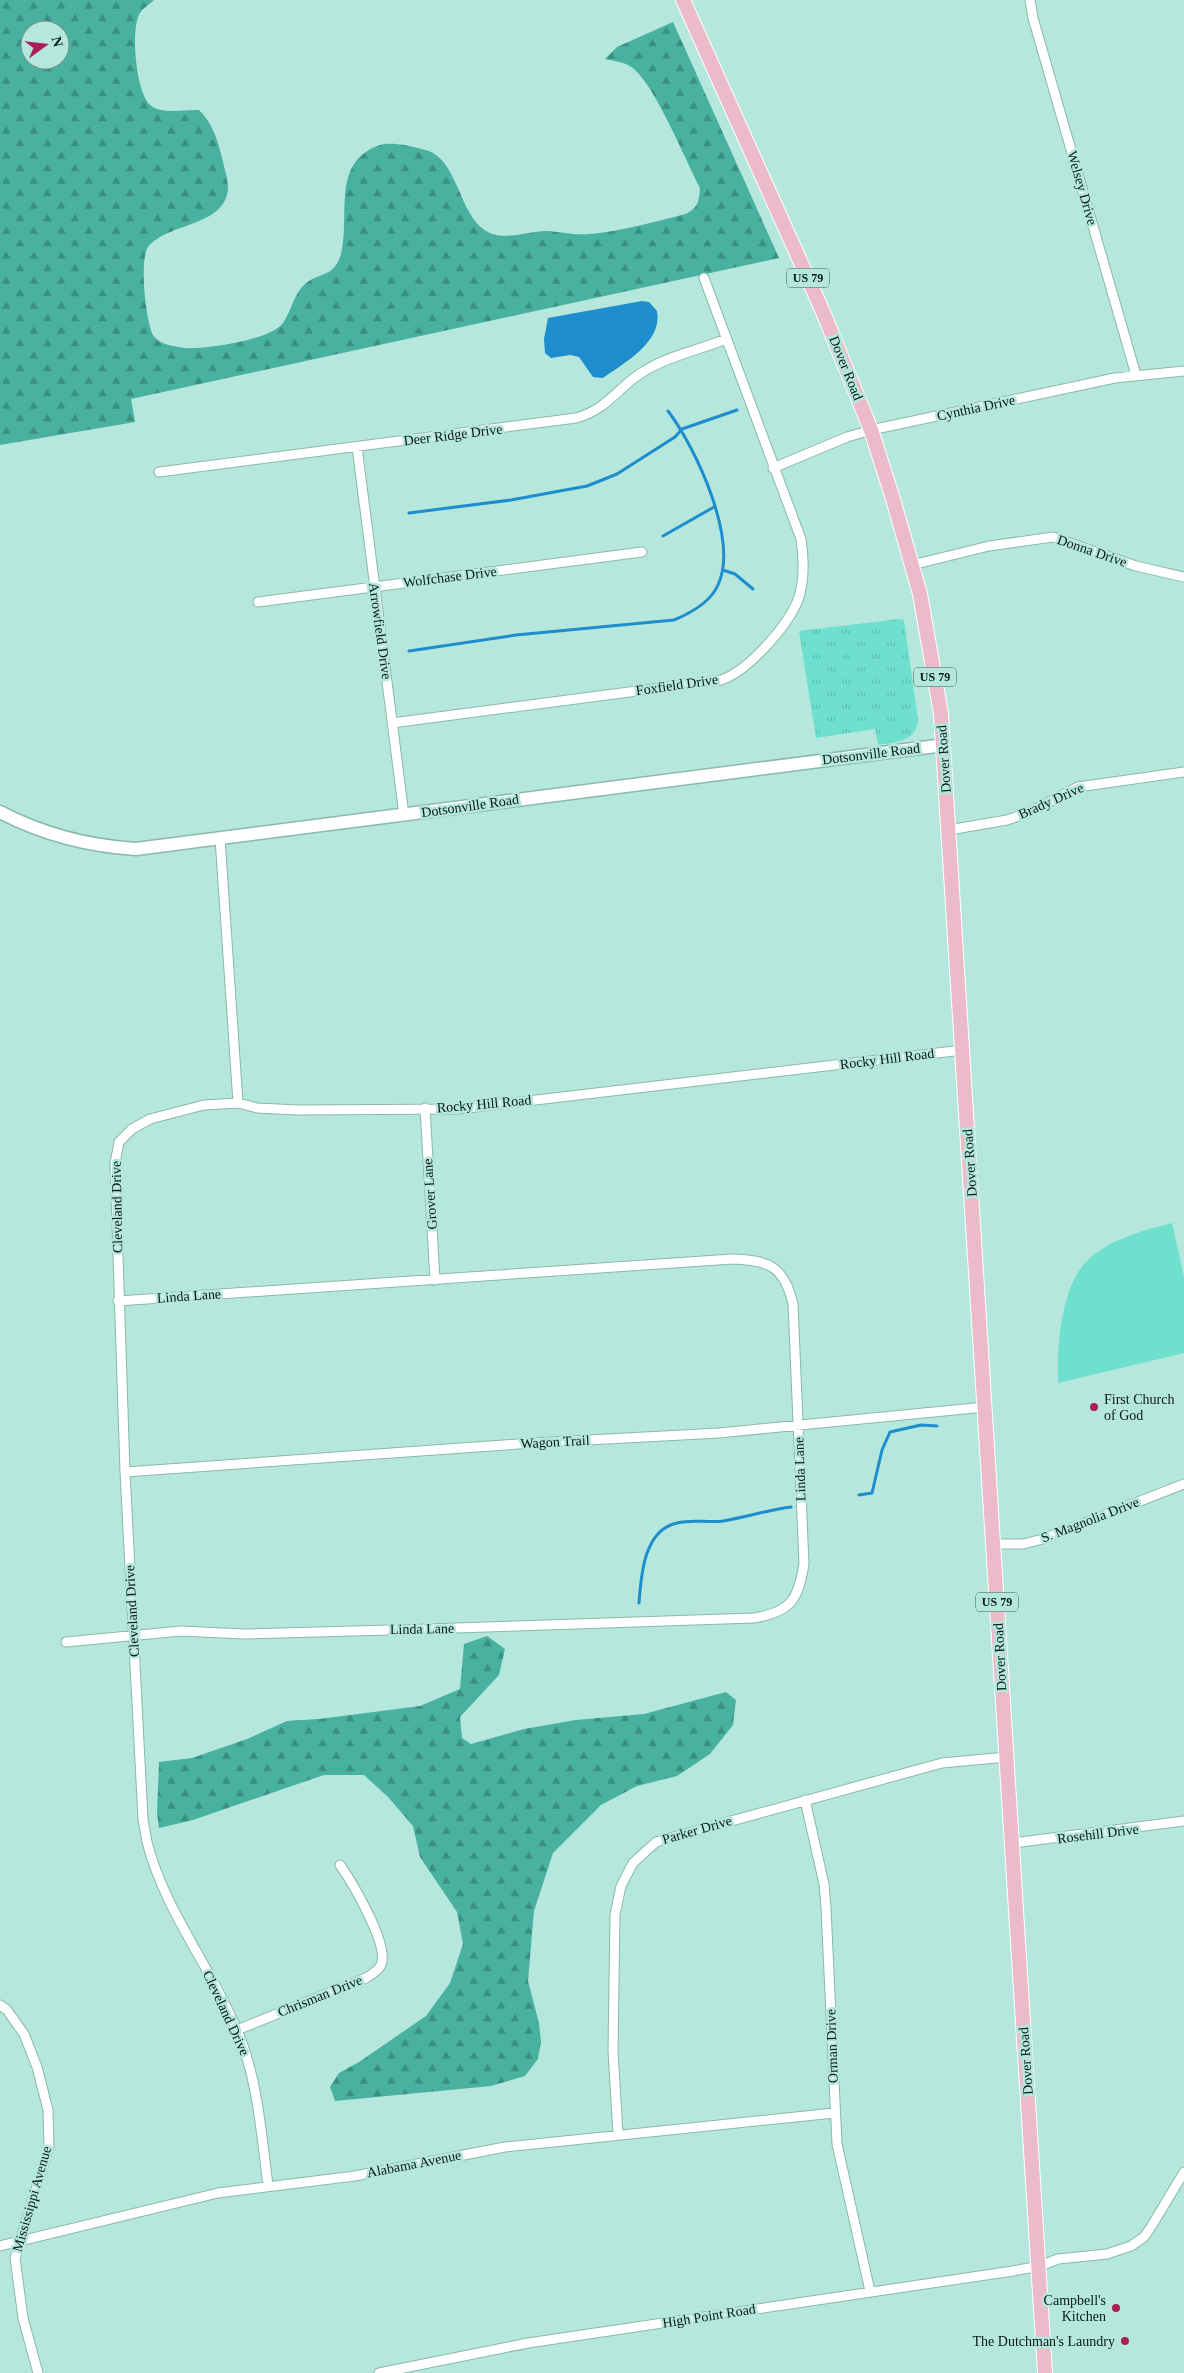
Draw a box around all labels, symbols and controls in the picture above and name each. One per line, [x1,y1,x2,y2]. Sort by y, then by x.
north arrow [20,20,70,70]
text: N [49,35,66,49]
street label: Welsey Drive [1064,149,1100,227]
road number: US 79 [787,268,829,288]
street label: Dover Road [826,334,866,402]
street label: Cynthia Drive [935,392,1017,424]
street label: Deer Ridge Drive [403,421,503,449]
street label: Donna Drive [1055,532,1129,570]
street label: Wolfchase Drive [402,564,498,590]
street label: Arrowfield Drive [366,582,394,680]
road number: US 79 [914,668,956,686]
street label: Foxfield Drive [635,672,719,698]
street label: Dover Road [934,725,954,793]
street label: Dotsonville Road [821,741,921,767]
street label: Brady Drive [1016,780,1086,822]
street label: Dotsonville Road [420,792,520,820]
street label: Rocky Hill Road [839,1046,935,1072]
street label: Rocky Hill Road [436,1092,532,1116]
street label: Dover Road [960,1129,980,1197]
street label: Grover Lane [420,1158,440,1230]
street label: Cleveland Drive [109,1161,125,1253]
street label: Linda Lane [156,1286,222,1306]
place label: First Church of God [1104,1392,1174,1423]
marker: First Church of God [1088,1401,1100,1413]
street label: Wagon Trail [520,1433,590,1451]
street label: Linda Lane [791,1437,809,1501]
street label: S. Magnolia Drive [1039,1494,1141,1546]
street label: Cleveland Drive [122,1565,142,1657]
road number: US 79 [976,1592,1018,1611]
street label: Linda Lane [390,1621,454,1637]
street label: Dover Road [991,1623,1009,1691]
street label: Parker Drive [660,1813,734,1847]
street label: Rosehill Drive [1056,1822,1140,1846]
street label: Cleveland Drive [200,1968,252,2058]
street label: Chrisman Drive [276,1972,364,2020]
street label: Orman Drive [823,2009,841,2083]
street label: Dover Road [1016,2027,1036,2095]
street label: Mississippi Avenue [10,2145,54,2253]
street label: Alabama Avenue [366,2148,462,2180]
place label: Campbell's Kitchen [1044,2293,1106,2324]
street label: High Point Road [661,2301,757,2331]
marker: Campbell's Kitchen [1110,2302,1122,2314]
place label: The Dutchman's Laundry [973,2334,1115,2349]
marker: The Dutchman's Laundry [1119,2335,1131,2347]

